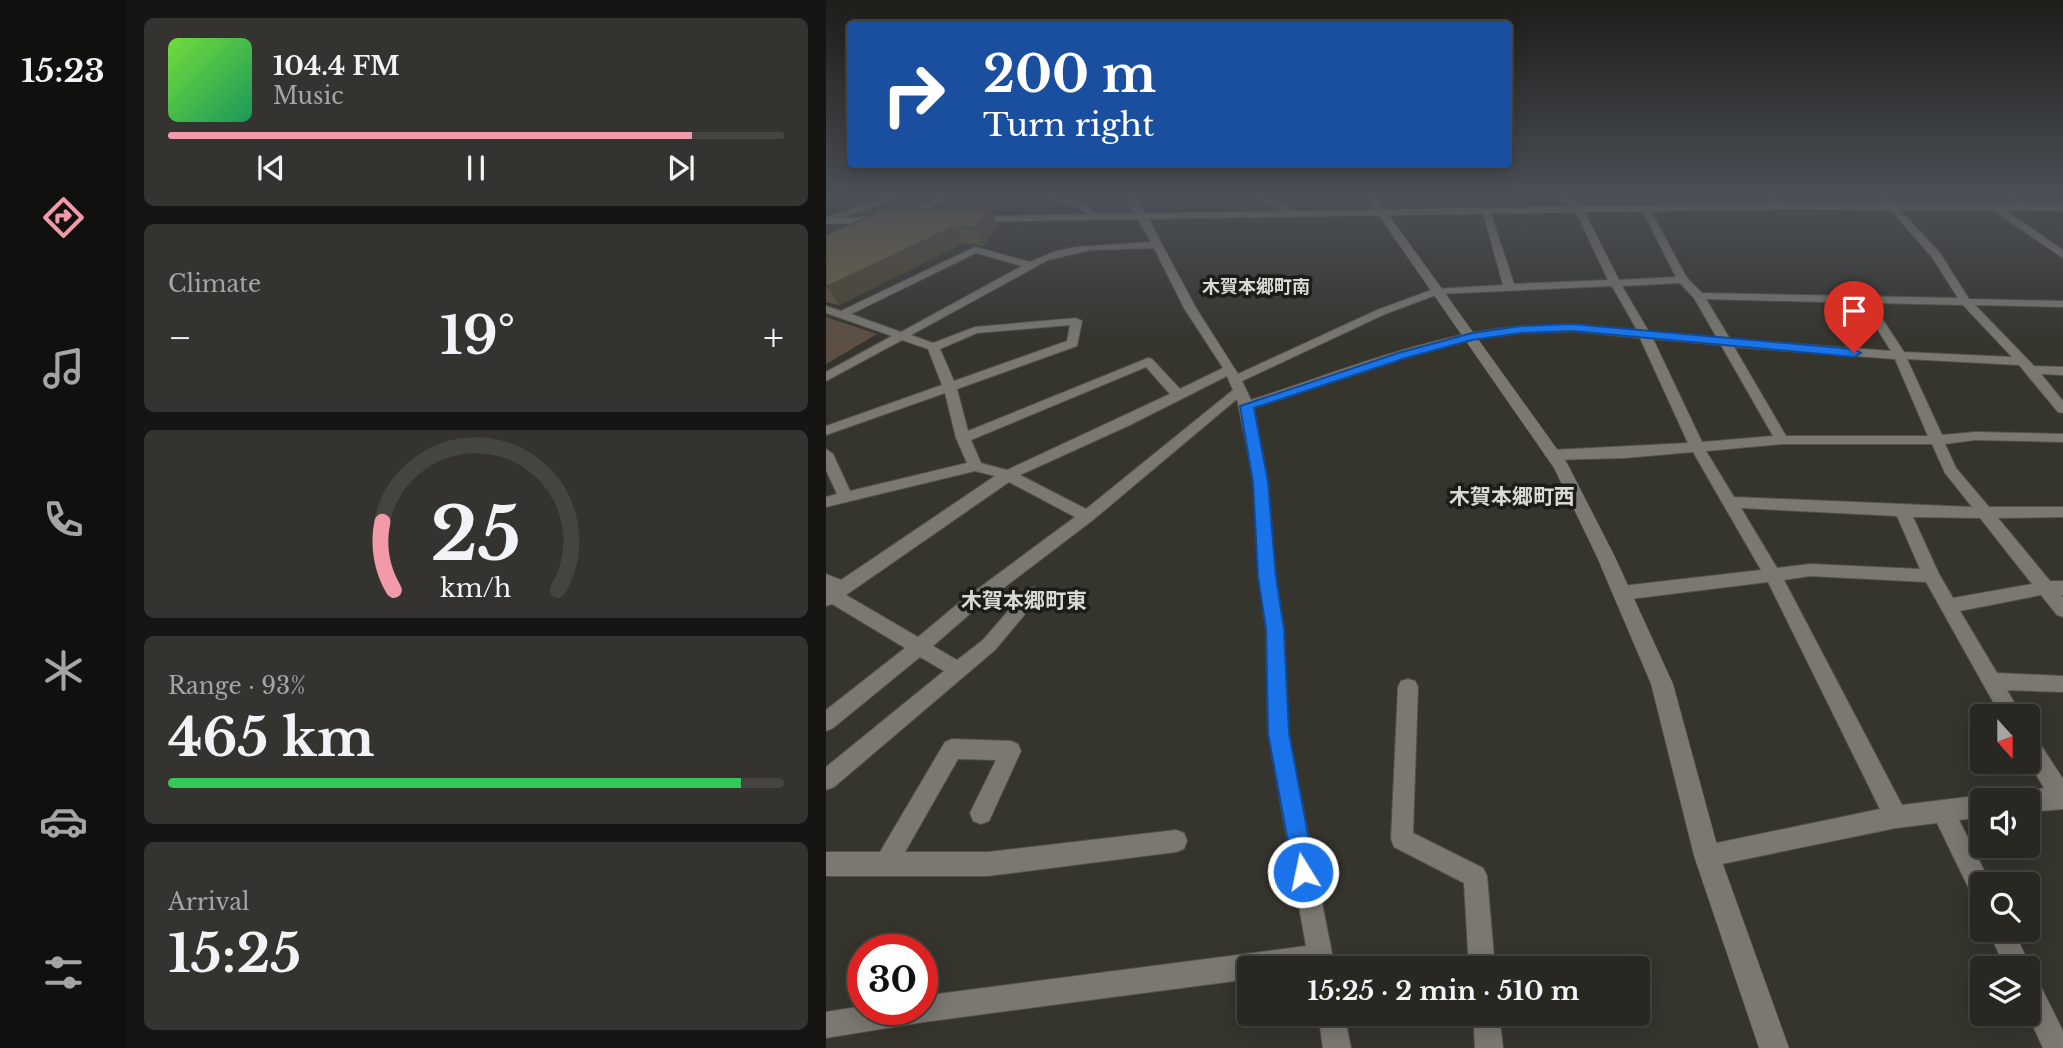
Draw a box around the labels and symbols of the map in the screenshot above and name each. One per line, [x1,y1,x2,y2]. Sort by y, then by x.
district label: 木賀本郷町南 [1202,276,1310,298]
pin [1824,281,1884,353]
district label: 木賀本郷町西 [1449,484,1575,510]
district label: 木賀本郷町東 [961,588,1087,614]
north arrow [1970,704,2040,774]
position arrow [1266,835,1340,909]
speed limit sign: 30 [847,934,938,1025]

